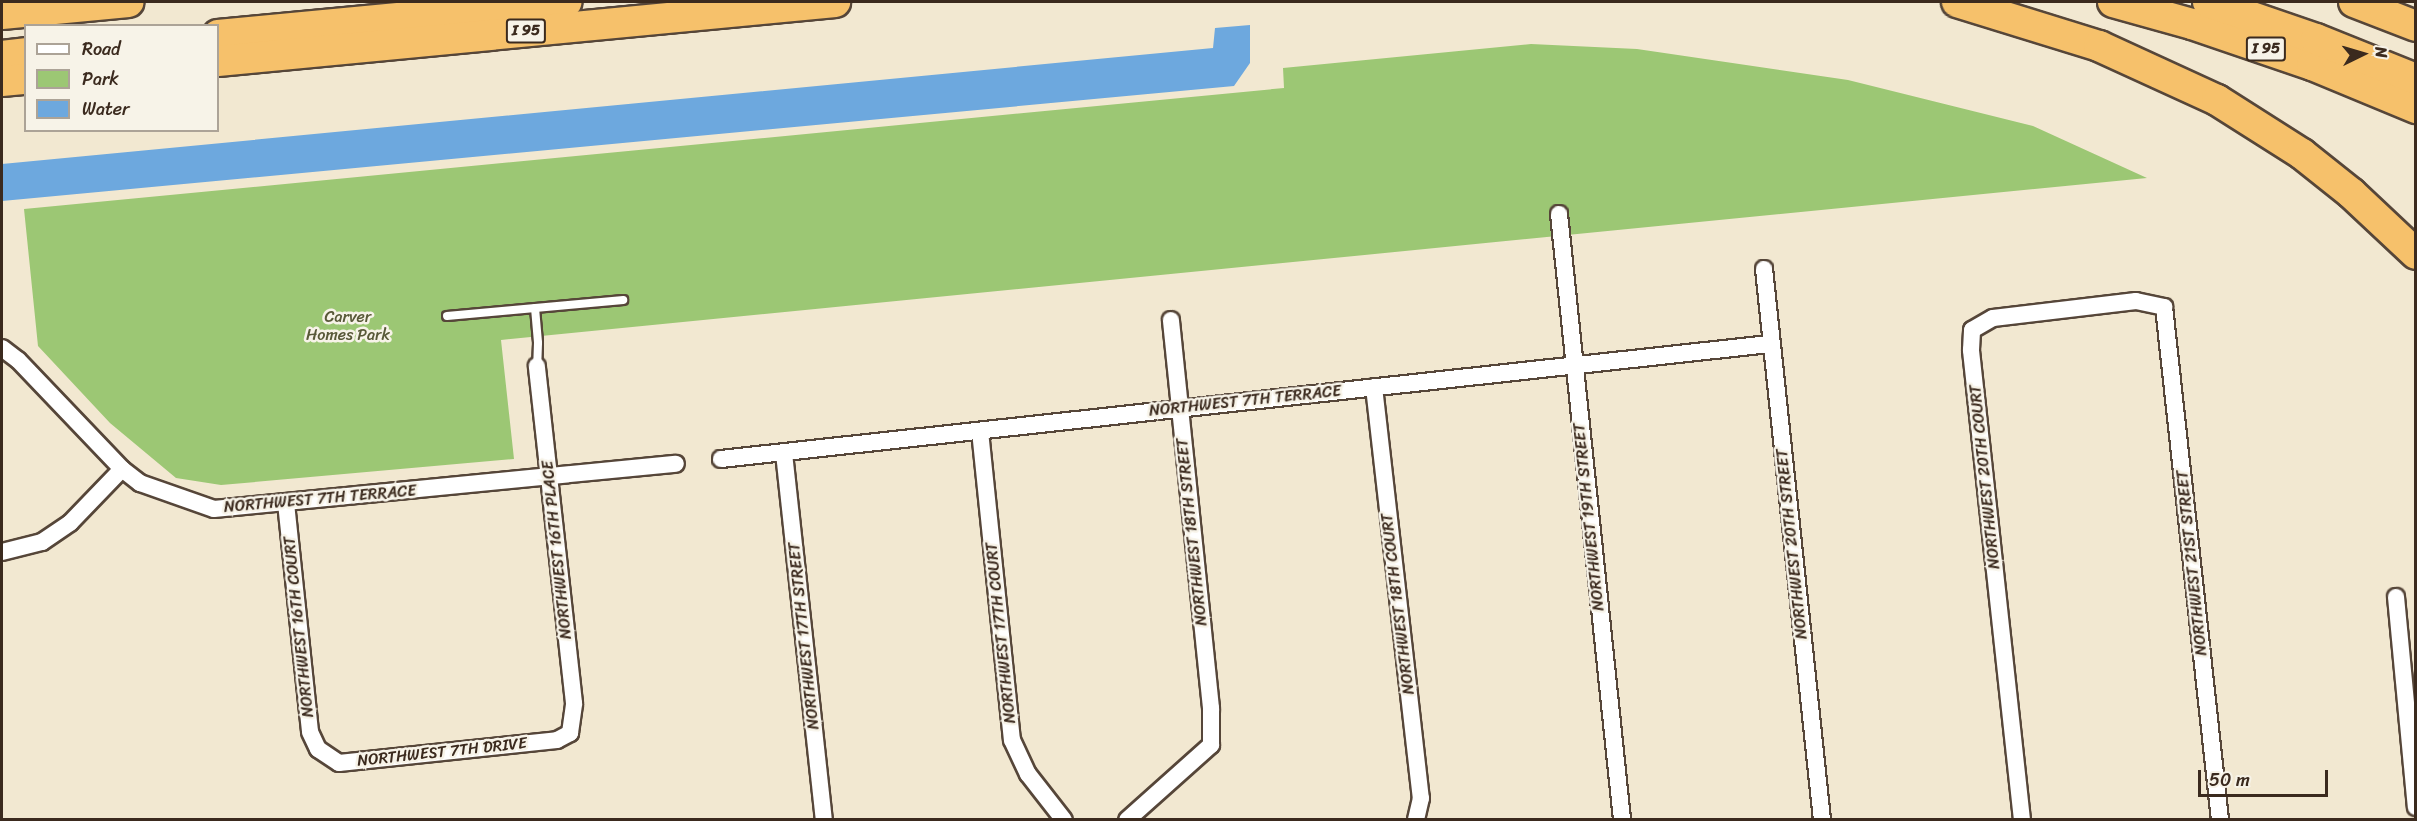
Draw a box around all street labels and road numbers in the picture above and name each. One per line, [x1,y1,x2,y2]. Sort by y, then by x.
road number: I 95 [505,19,547,43]
road number: I 95 [2245,37,2287,61]
street label: NORTHWEST 7TH TERRACE [1148,381,1342,421]
street label: NORTHWEST 20TH COURT [1966,384,2004,570]
street label: NORTHWEST 19TH STREET [1570,422,1608,612]
street label: NORTHWEST 18TH STREET [1173,437,1211,627]
street label: NORTHWEST 20TH STREET [1772,448,1812,640]
street label: NORTHWEST 16TH PLACE [538,460,576,640]
street label: NORTHWEST 21ST STREET [2173,469,2211,657]
street label: NORTHWEST 7TH TERRACE [223,481,417,517]
street label: NORTHWEST 18TH COURT [1377,512,1419,696]
street label: NORTHWEST 16TH COURT [280,535,318,719]
street label: NORTHWEST 17TH STREET [785,541,823,731]
street label: NORTHWEST 17TH COURT [982,541,1020,725]
street label: NORTHWEST 7TH DRIVE [356,734,528,770]

